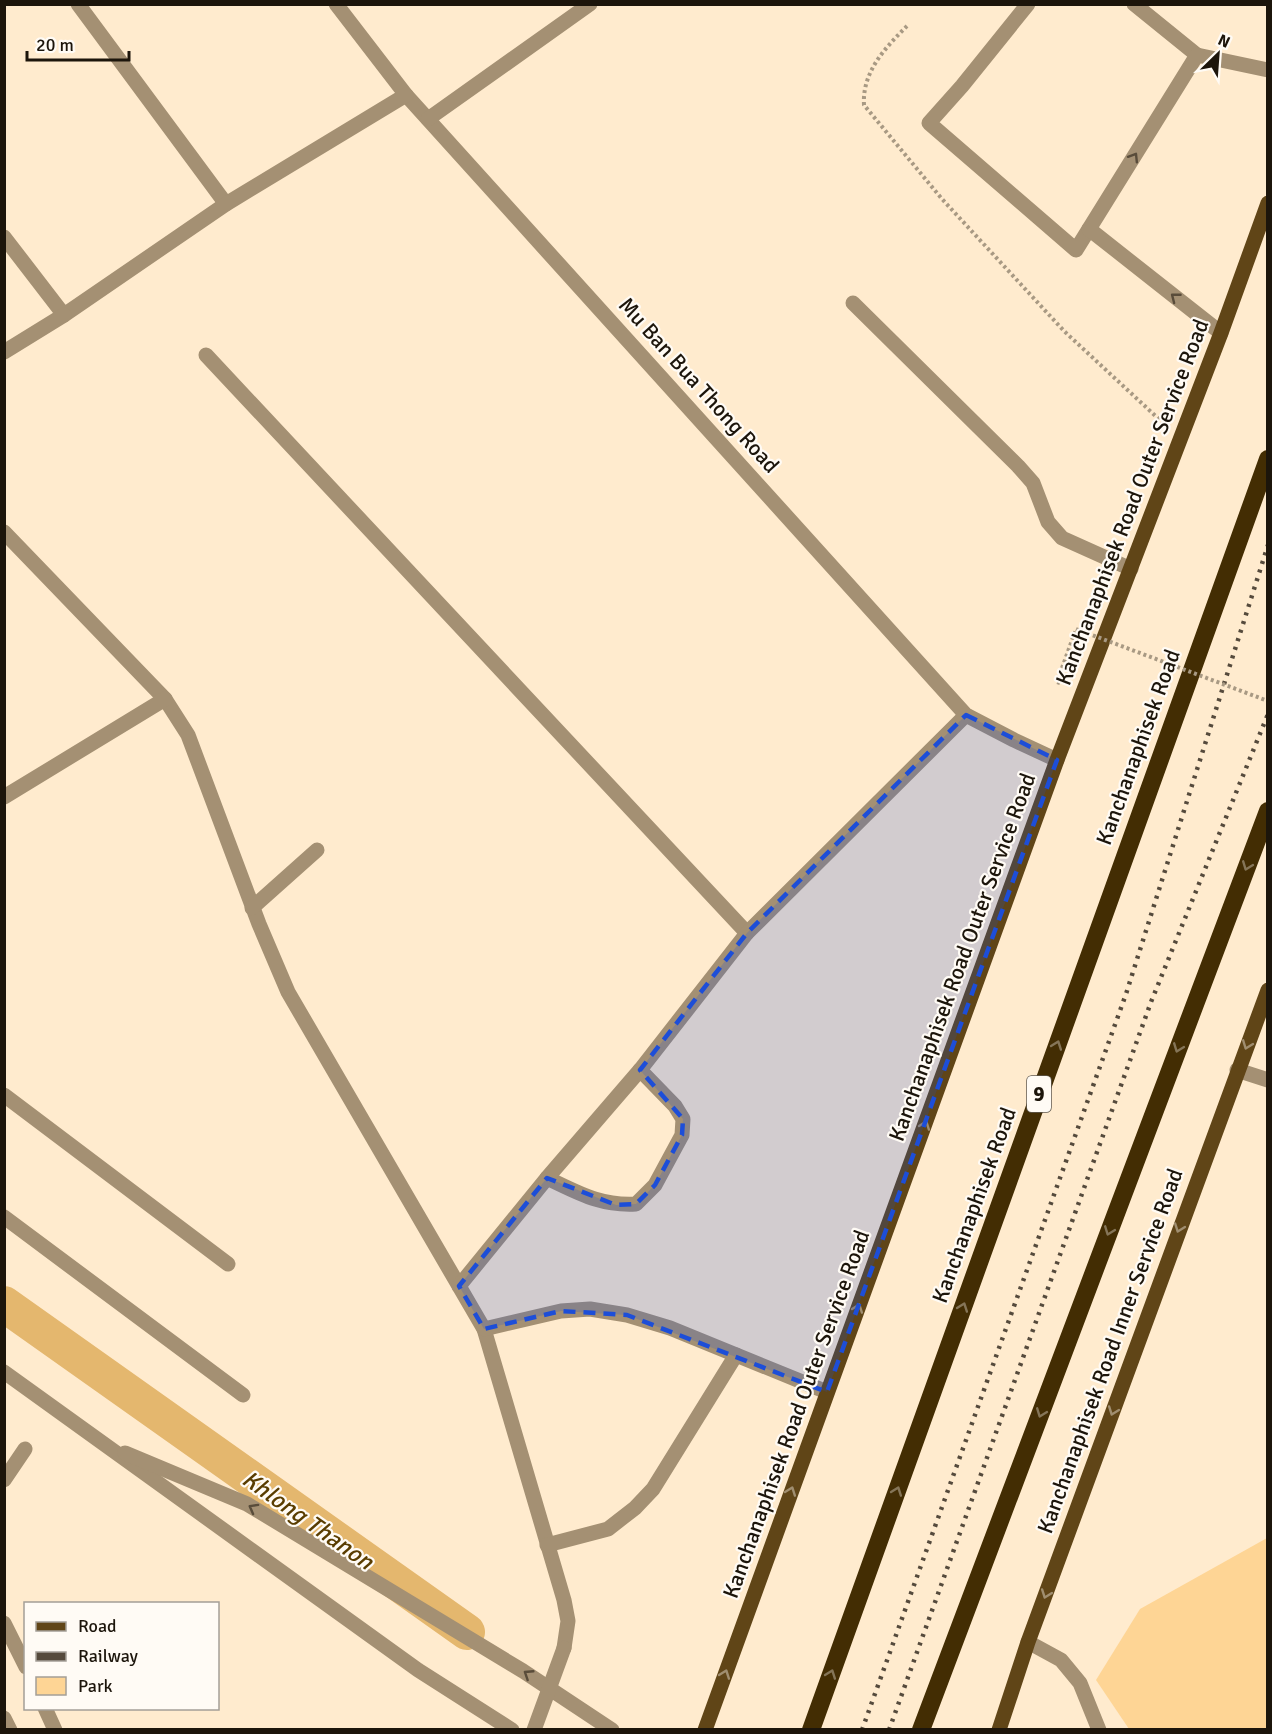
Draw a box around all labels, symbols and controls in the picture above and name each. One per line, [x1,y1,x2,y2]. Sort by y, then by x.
scale bar [27,24,129,62]
north arrow [1188,24,1248,84]
text: N [1215,30,1233,53]
text: 20 m [36,34,74,56]
one-way arrow [1127,152,1138,163]
street label: Mu Ban Bua Thong Road [613,292,785,478]
one-way arrow [1171,293,1182,304]
street label: Kanchanaphisek Road Outer Service Road [1050,315,1214,689]
street label: Kanchanaphisek Road [1090,646,1186,848]
street label: Kanchanaphisek Road Outer Service Road [883,769,1041,1145]
one-way arrow [1242,860,1254,871]
one-way arrow [1242,1039,1254,1050]
one-way arrow [1050,1040,1063,1051]
one-way arrow [1173,1042,1185,1053]
road number: 9 [1027,1076,1051,1112]
street label: Kanchanaphisek Road [926,1104,1022,1306]
one-way arrow [917,1120,930,1130]
street label: Kanchanaphisek Road Inner Service Road [1031,1165,1189,1537]
one-way arrow [1174,1221,1186,1232]
one-way arrow [1104,1225,1117,1236]
street label: Kanchanaphisek Road Outer Service Road [717,1226,875,1602]
one-way arrow [850,1303,863,1314]
one-way arrow [955,1303,968,1313]
one-way arrow [1107,1405,1120,1416]
one-way arrow [1035,1408,1048,1418]
water label: Khlong Thanon [237,1464,380,1577]
one-way arrow [784,1486,797,1497]
one-way arrow [889,1486,902,1497]
one-way arrow [249,1504,259,1515]
one-way arrow [1040,1588,1053,1599]
legend [24,1602,219,1710]
text: Road [78,1615,117,1637]
text: Railway [78,1645,139,1667]
one-way arrow [524,1670,535,1681]
one-way arrow [718,1670,731,1680]
one-way arrow [824,1670,836,1681]
text: Park [78,1675,113,1697]

